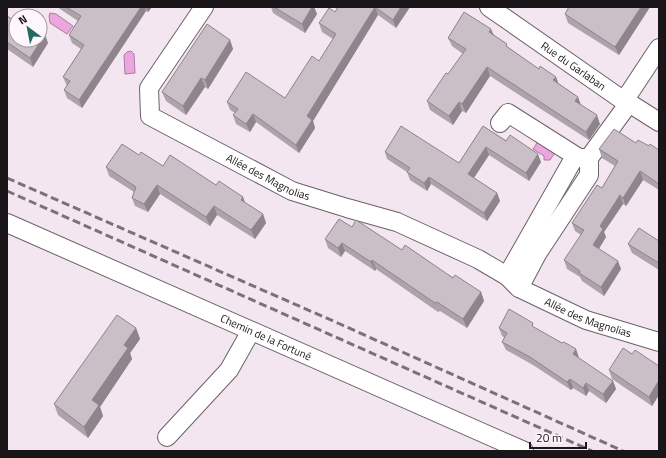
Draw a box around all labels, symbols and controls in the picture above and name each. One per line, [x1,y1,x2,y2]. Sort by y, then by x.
north arrow [8,8,48,48]
text: N [15,11,30,28]
street label: Rue du Garlaban [538,38,609,94]
street label: Allée des Magnolias [223,150,312,204]
street label: Allée des Magnolias [542,293,633,341]
street label: Chemin de la Fortuné [218,310,314,364]
scale bar [530,424,586,450]
text: 20 m [536,428,562,447]

